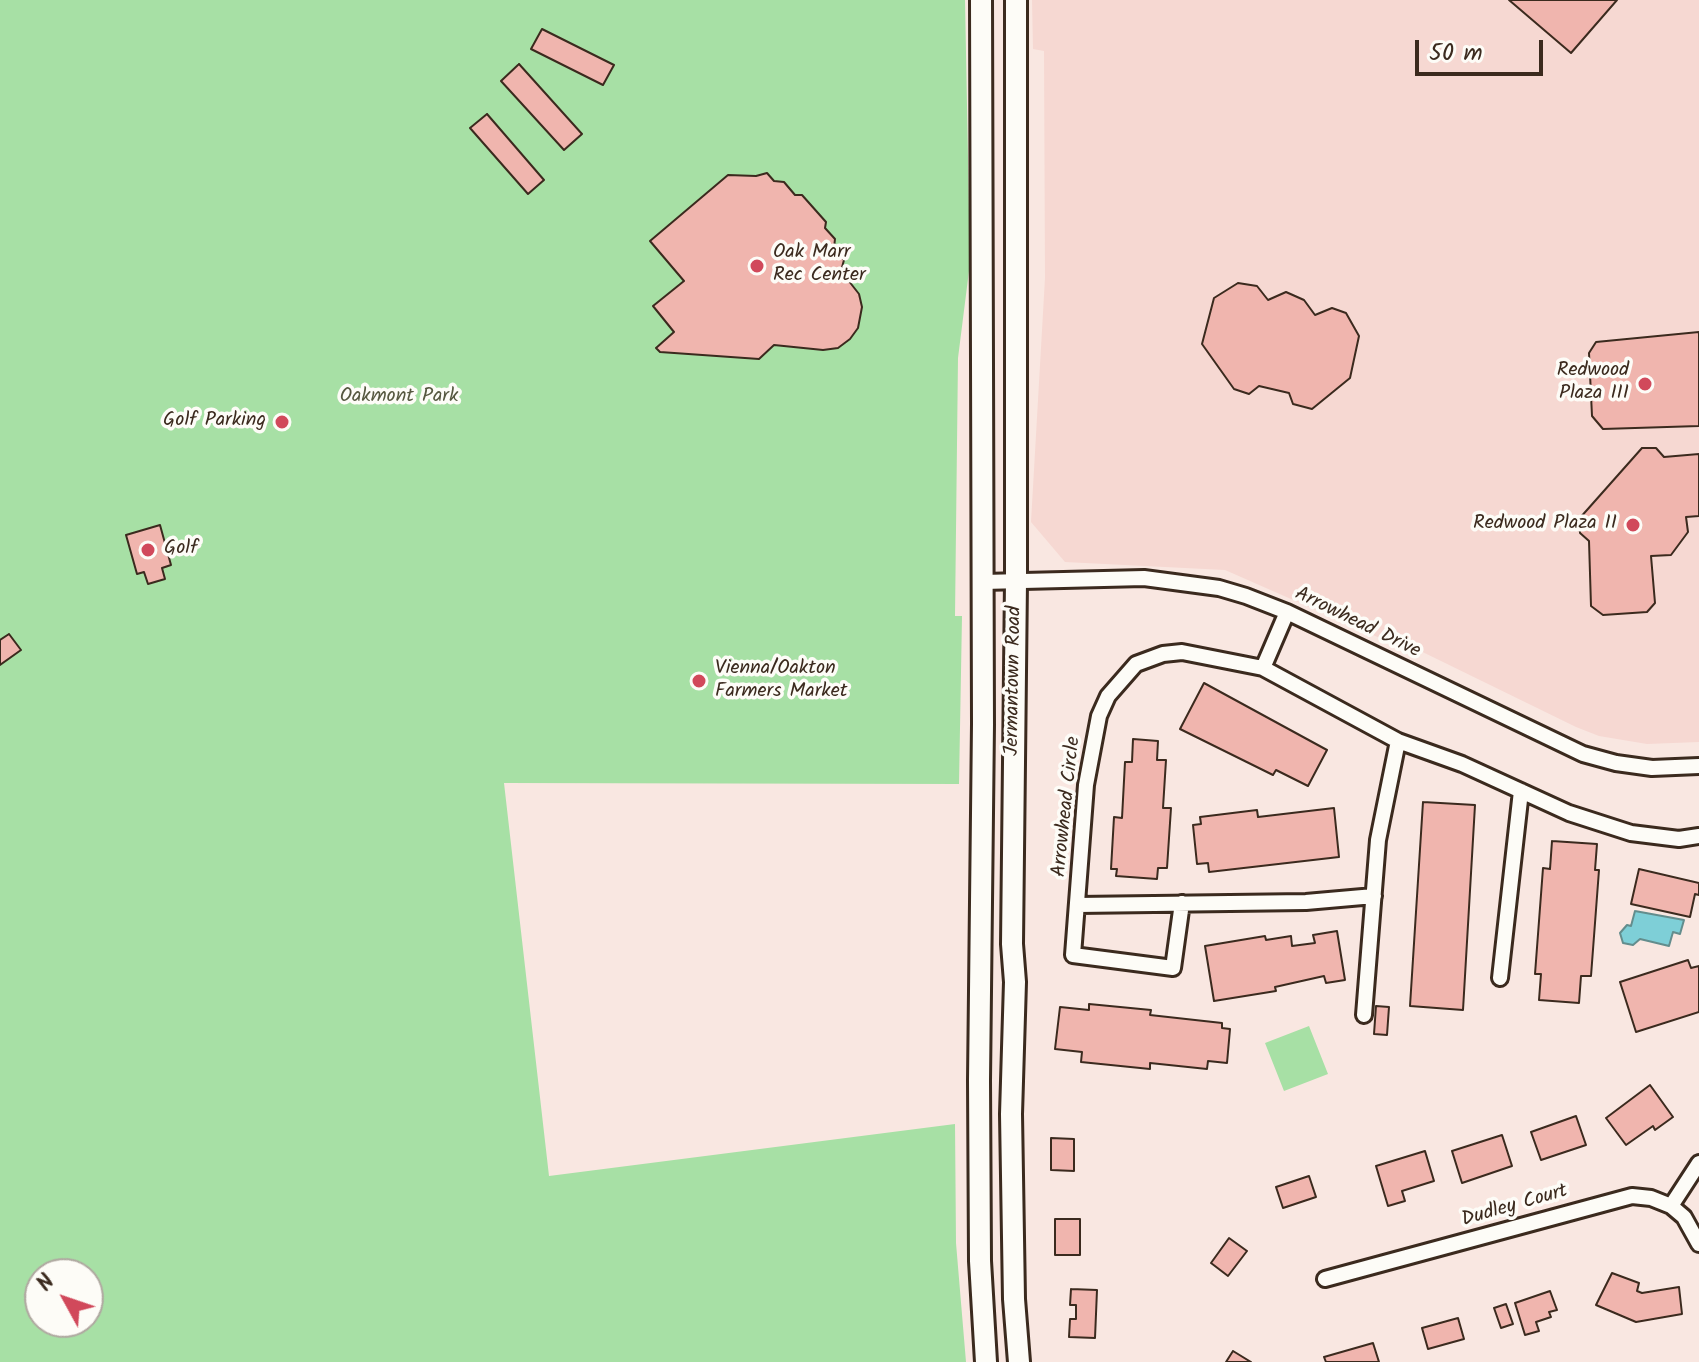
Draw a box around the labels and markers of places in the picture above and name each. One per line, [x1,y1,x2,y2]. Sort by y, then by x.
place label: Oak Marr Rec Center [773,242,866,289]
marker: Oak Marr Rec Center [748,257,766,275]
place label: Redwood Plaza III [1557,360,1629,407]
marker: Redwood Plaza III [1636,375,1654,393]
place label: Golf Parking [163,410,266,434]
marker: Golf Parking [273,413,291,431]
place label: Redwood Plaza II [1473,513,1617,537]
marker: Redwood Plaza II [1624,516,1642,534]
place label: Golf [164,538,198,562]
marker: Golf [139,541,157,559]
place label: Vienna/Oakton Farmers Market [715,658,847,705]
marker: Vienna/Oakton Farmers Market [690,672,708,690]

